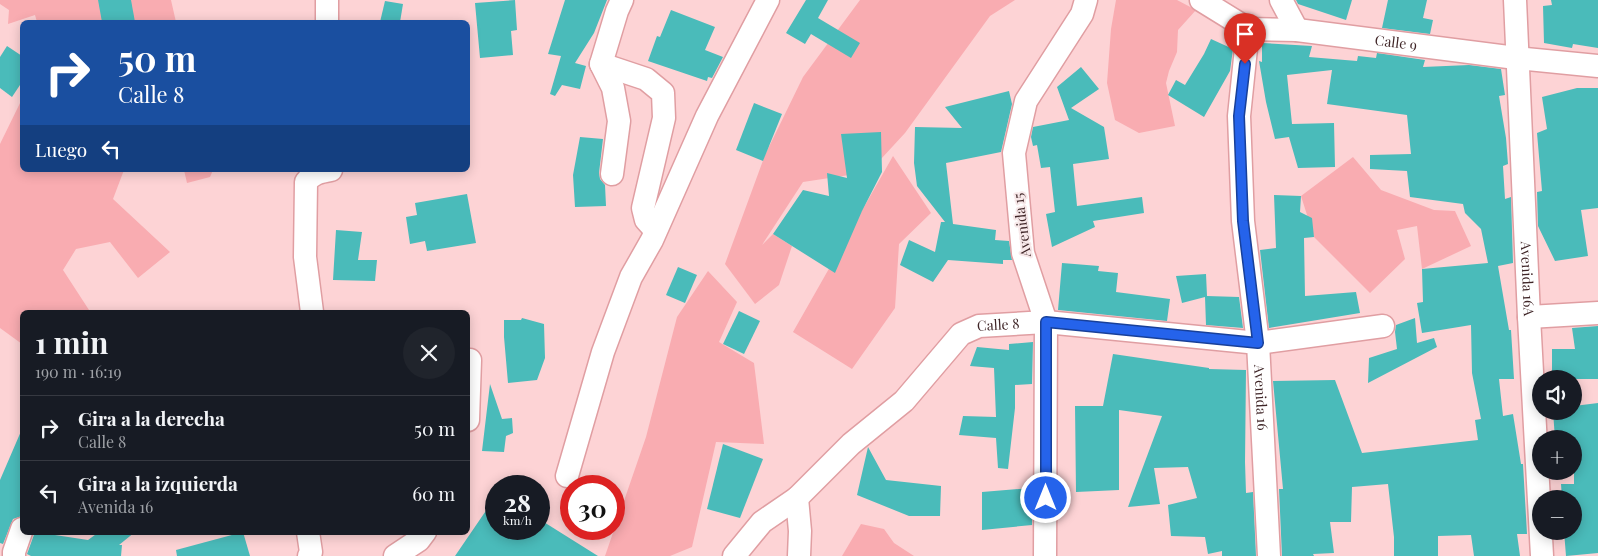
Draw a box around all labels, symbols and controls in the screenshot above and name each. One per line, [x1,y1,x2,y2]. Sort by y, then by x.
pin [1224,13,1266,64]
icon: arrive [1231,20,1259,48]
street label: Calle 9 [1374,30,1418,54]
text: 50 m [118,34,196,81]
icon: right [35,40,100,105]
text: Calle 8 [118,79,185,109]
icon: left [97,135,125,163]
text: Luego [35,136,87,162]
street label: Avenida 15 [1008,192,1035,259]
street label: Avenida 16A [1517,240,1539,317]
street label: Calle 8 [976,314,1020,335]
text: 1 min [35,322,109,362]
button: close [403,327,455,379]
text: 190 m · 16:19 [35,361,122,382]
street label: Avenida 16 [1250,363,1273,431]
map controls [1532,370,1582,540]
button: sound [1532,370,1582,420]
text: Gira a la derecha [78,405,225,431]
icon: right [35,414,63,442]
text: 50 m [414,415,455,441]
button: + [1532,430,1582,480]
text: Calle 8 [78,431,126,452]
text: Gira a la izquierda [78,470,238,496]
position arrow [1019,471,1071,523]
speed limit sign: 30 [560,475,625,540]
icon: left [35,479,63,507]
text: 60 m [412,480,455,506]
text: 28 [504,485,531,518]
button: − [1532,490,1582,540]
text: Avenida 16 [78,496,153,517]
text: km/h [503,512,532,528]

